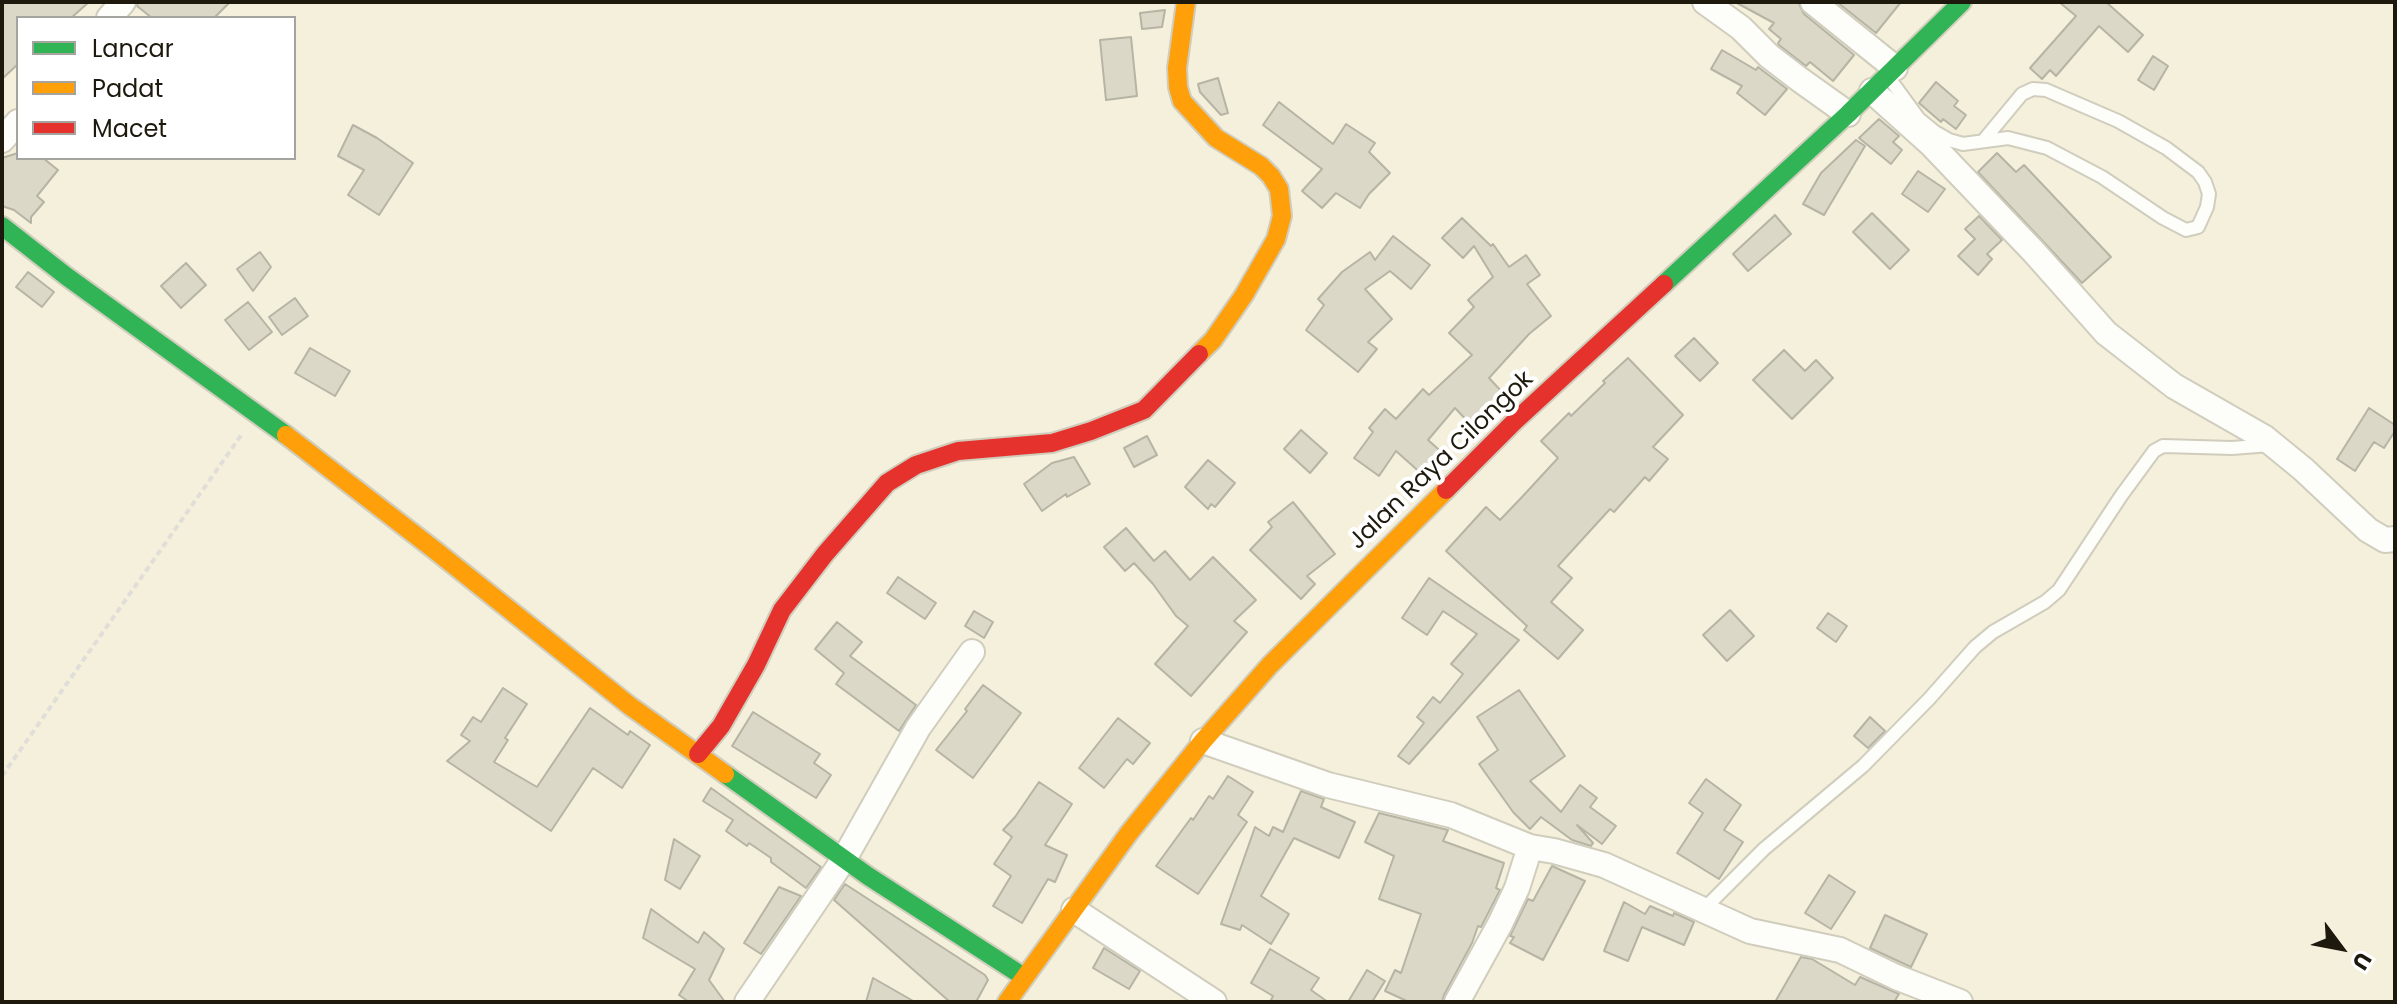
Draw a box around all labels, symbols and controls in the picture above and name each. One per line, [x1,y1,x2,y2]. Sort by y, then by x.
legend [16,16,296,160]
text: Lancar [92,32,174,65]
text: Padat [92,72,163,105]
text: Macet [92,112,167,145]
street label: Jalan Raya Cilongok [1344,366,1540,556]
north arrow [2301,908,2381,988]
text: U [2345,946,2379,976]

